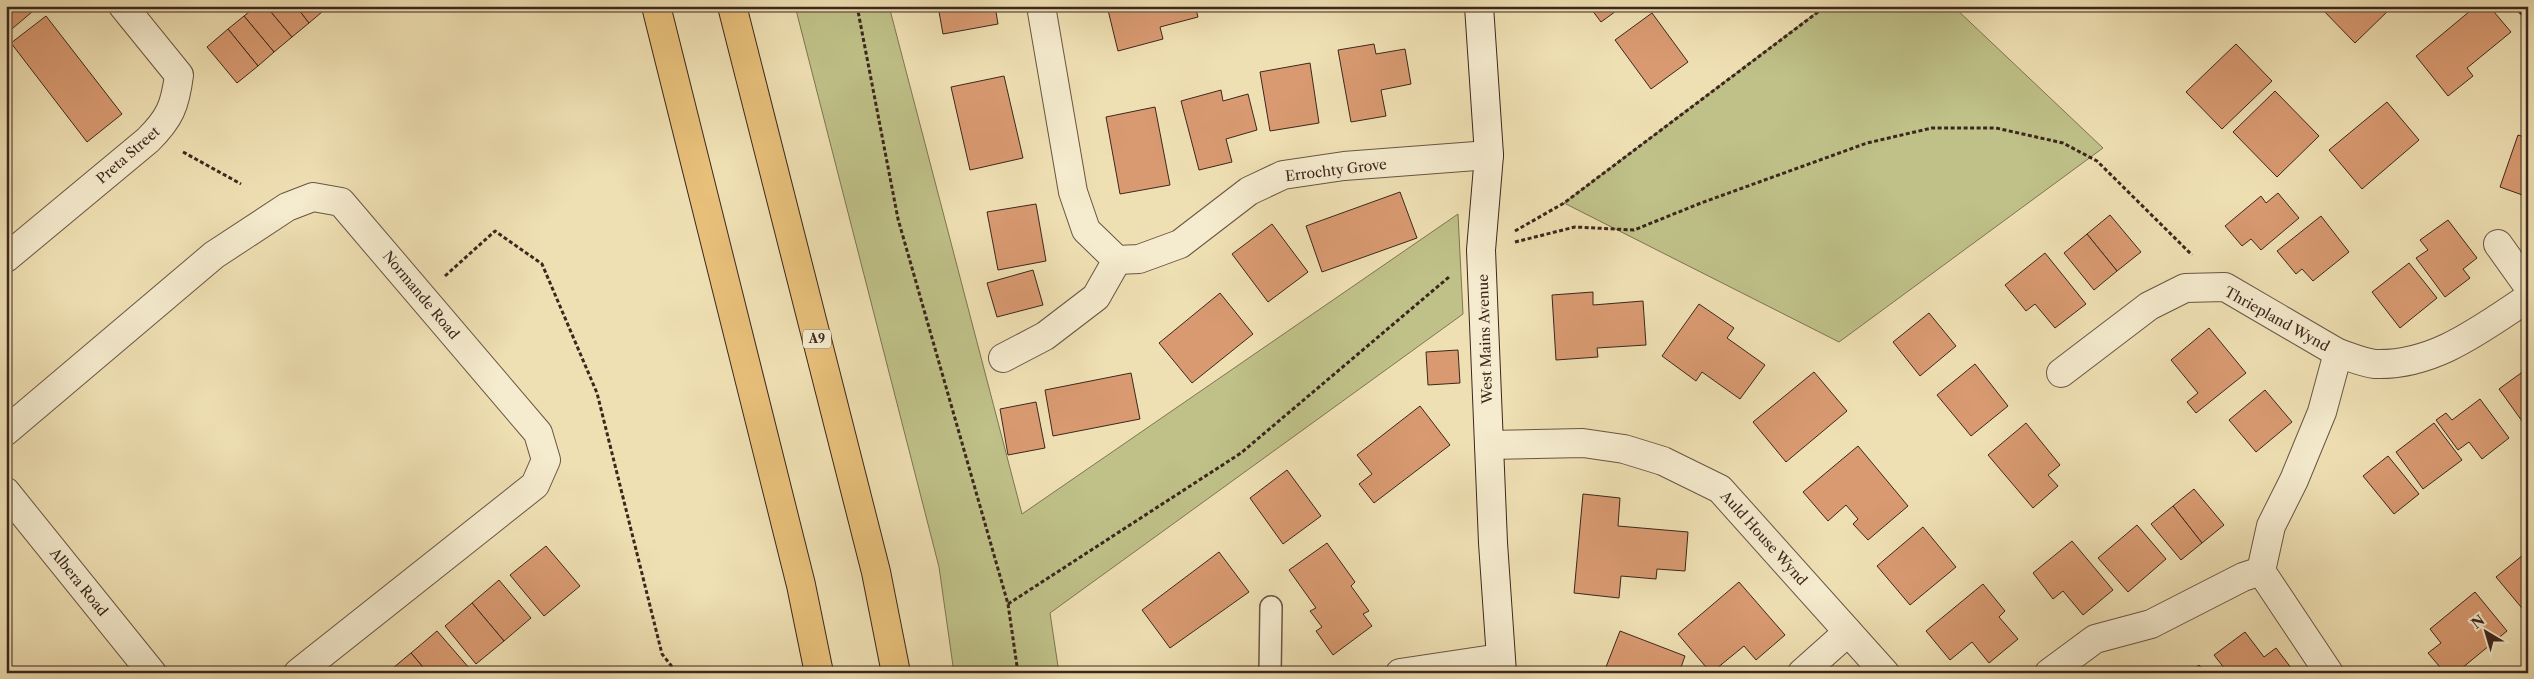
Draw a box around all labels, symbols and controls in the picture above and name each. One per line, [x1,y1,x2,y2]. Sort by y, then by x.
street label: Preta Street [93,122,164,188]
street label: Errochty Grove [1284,155,1388,185]
street label: Normande Road [379,247,463,343]
street label: West Mains Avenue [1474,273,1496,405]
street label: Thriepland Wynd [2221,283,2333,356]
road number: A9 [803,329,831,348]
street label: Auld House Wynd [1716,486,1811,589]
street label: Albera Road [46,544,112,620]
north arrow [2462,606,2512,656]
text: N [2468,611,2488,633]

